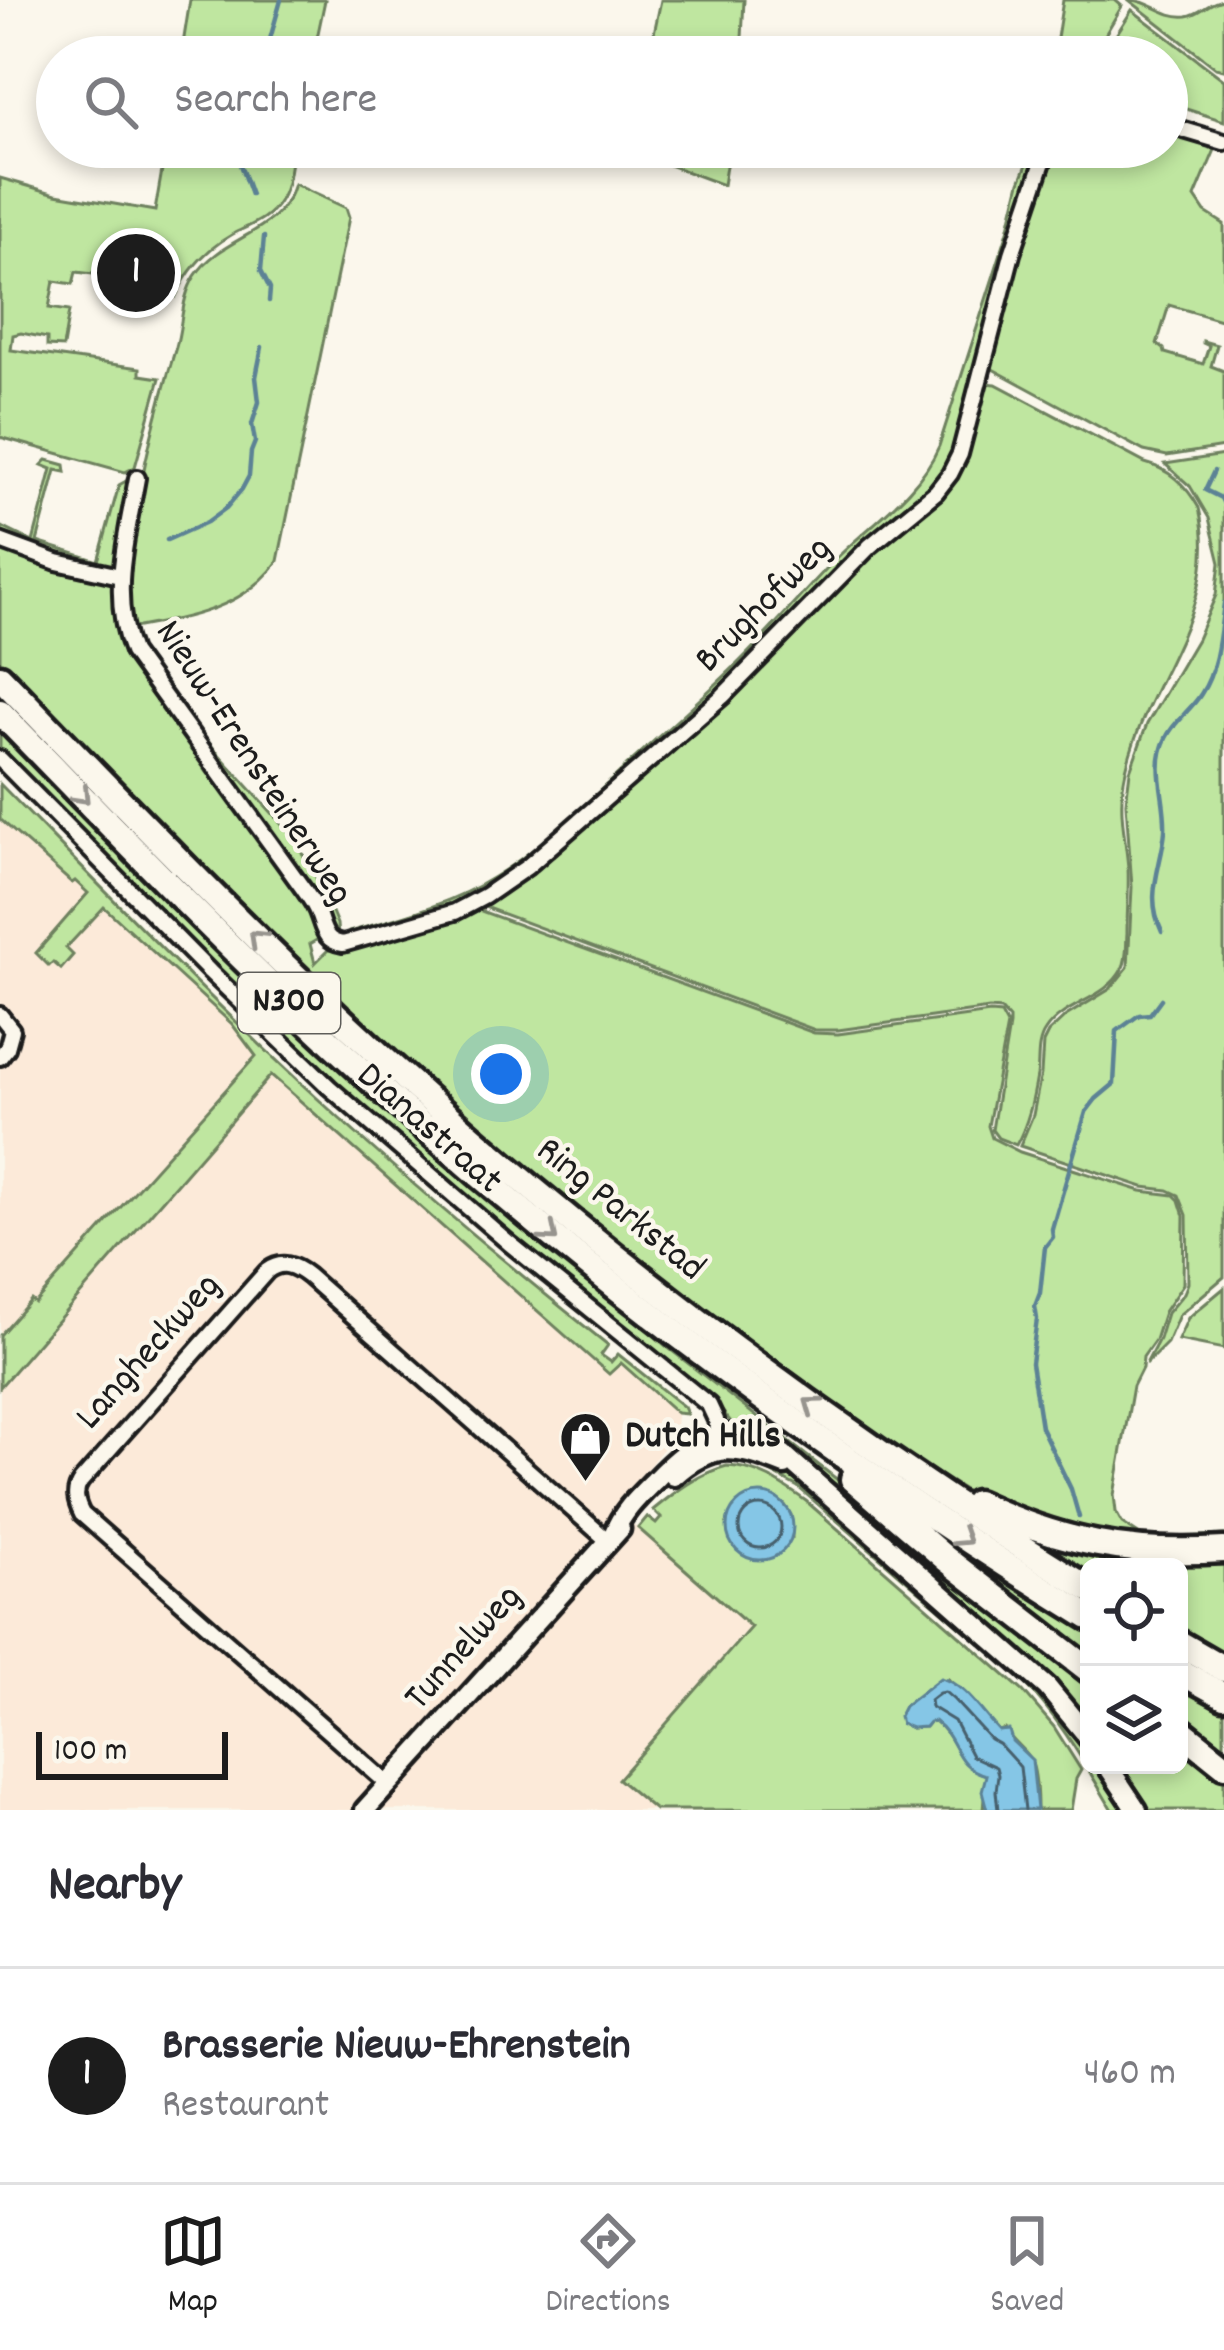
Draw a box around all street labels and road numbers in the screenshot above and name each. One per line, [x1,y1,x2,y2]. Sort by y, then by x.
street label: Brughofweg [684,525,846,687]
street label: Nieuw-Erensteinerweg [139,611,365,917]
road number: N300 [238,973,340,1033]
street label: Dianastraat [343,1051,513,1209]
street label: Ring Parkstad [522,1125,716,1297]
street label: Langheckweg [64,1262,236,1444]
street label: Tunnelweg [393,1573,537,1725]

